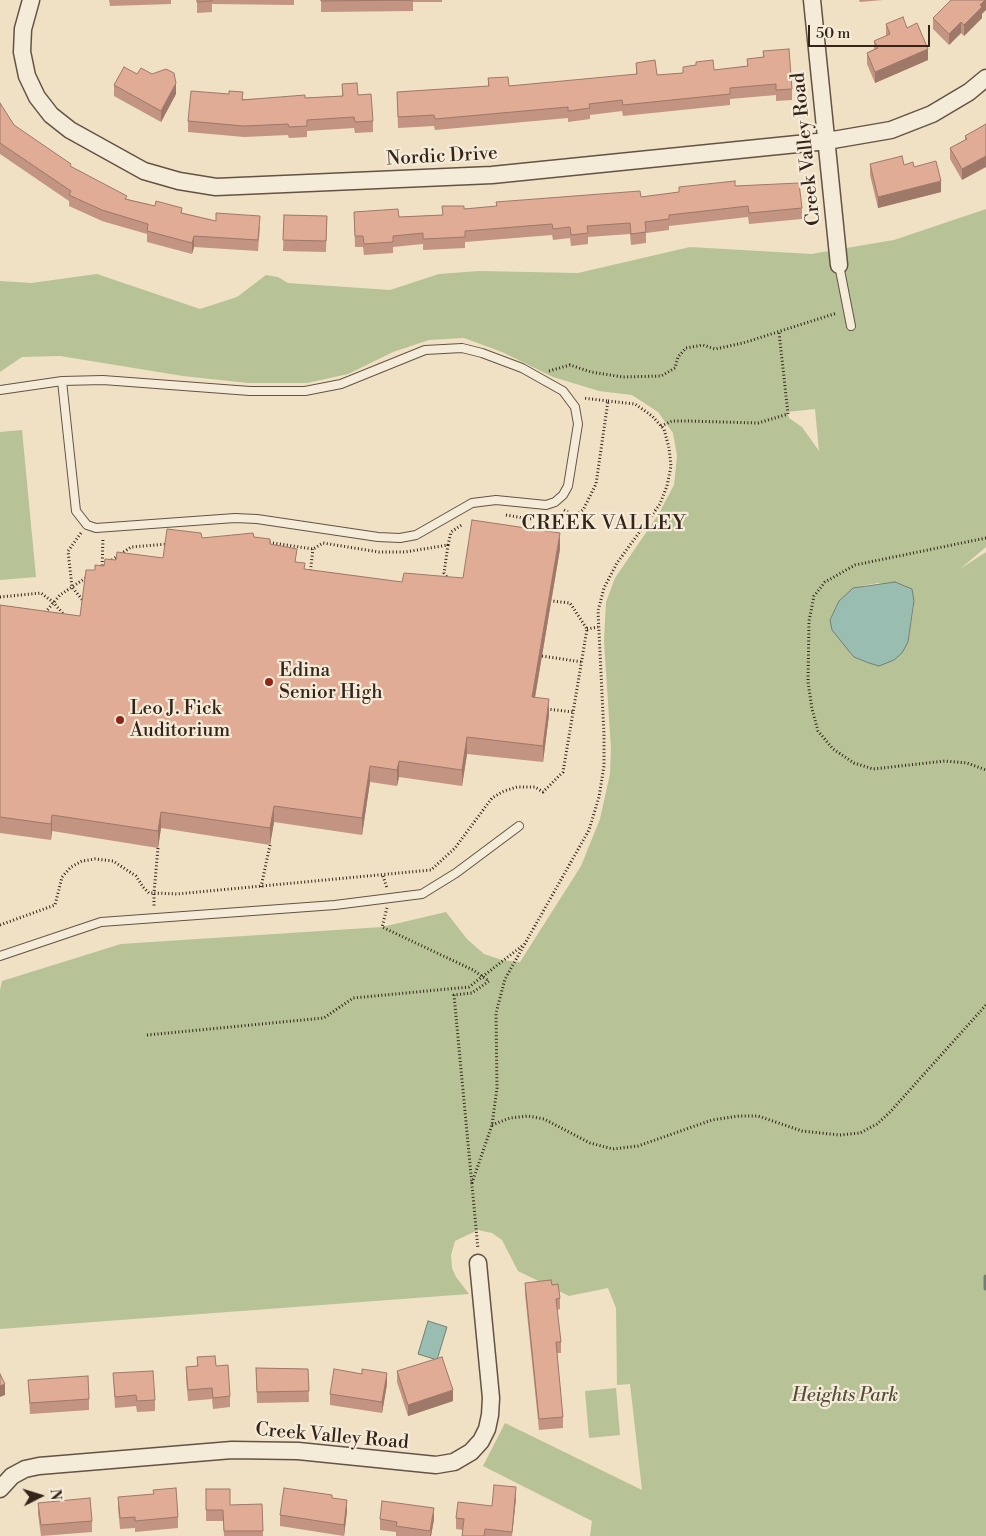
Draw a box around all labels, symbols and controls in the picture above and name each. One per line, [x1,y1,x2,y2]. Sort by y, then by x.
scale bar [811,15,934,47]
text: 50 m [816,24,850,43]
street label: Creek Valley Road [788,71,826,227]
street label: Nordic Drive [386,143,498,171]
district label: CREEK VALLEY [520,512,688,536]
place label: Edina Senior High [279,660,383,704]
marker: Edina Senior High [263,676,275,688]
place label: Leo J. Fick Auditorium [130,698,230,742]
marker: Leo J. Fick Auditorium [114,714,126,726]
park label: Heights Park [792,1385,898,1407]
street label: Creek Valley Road [254,1419,410,1455]
north arrow [15,1471,65,1521]
text: N [45,1488,64,1501]

